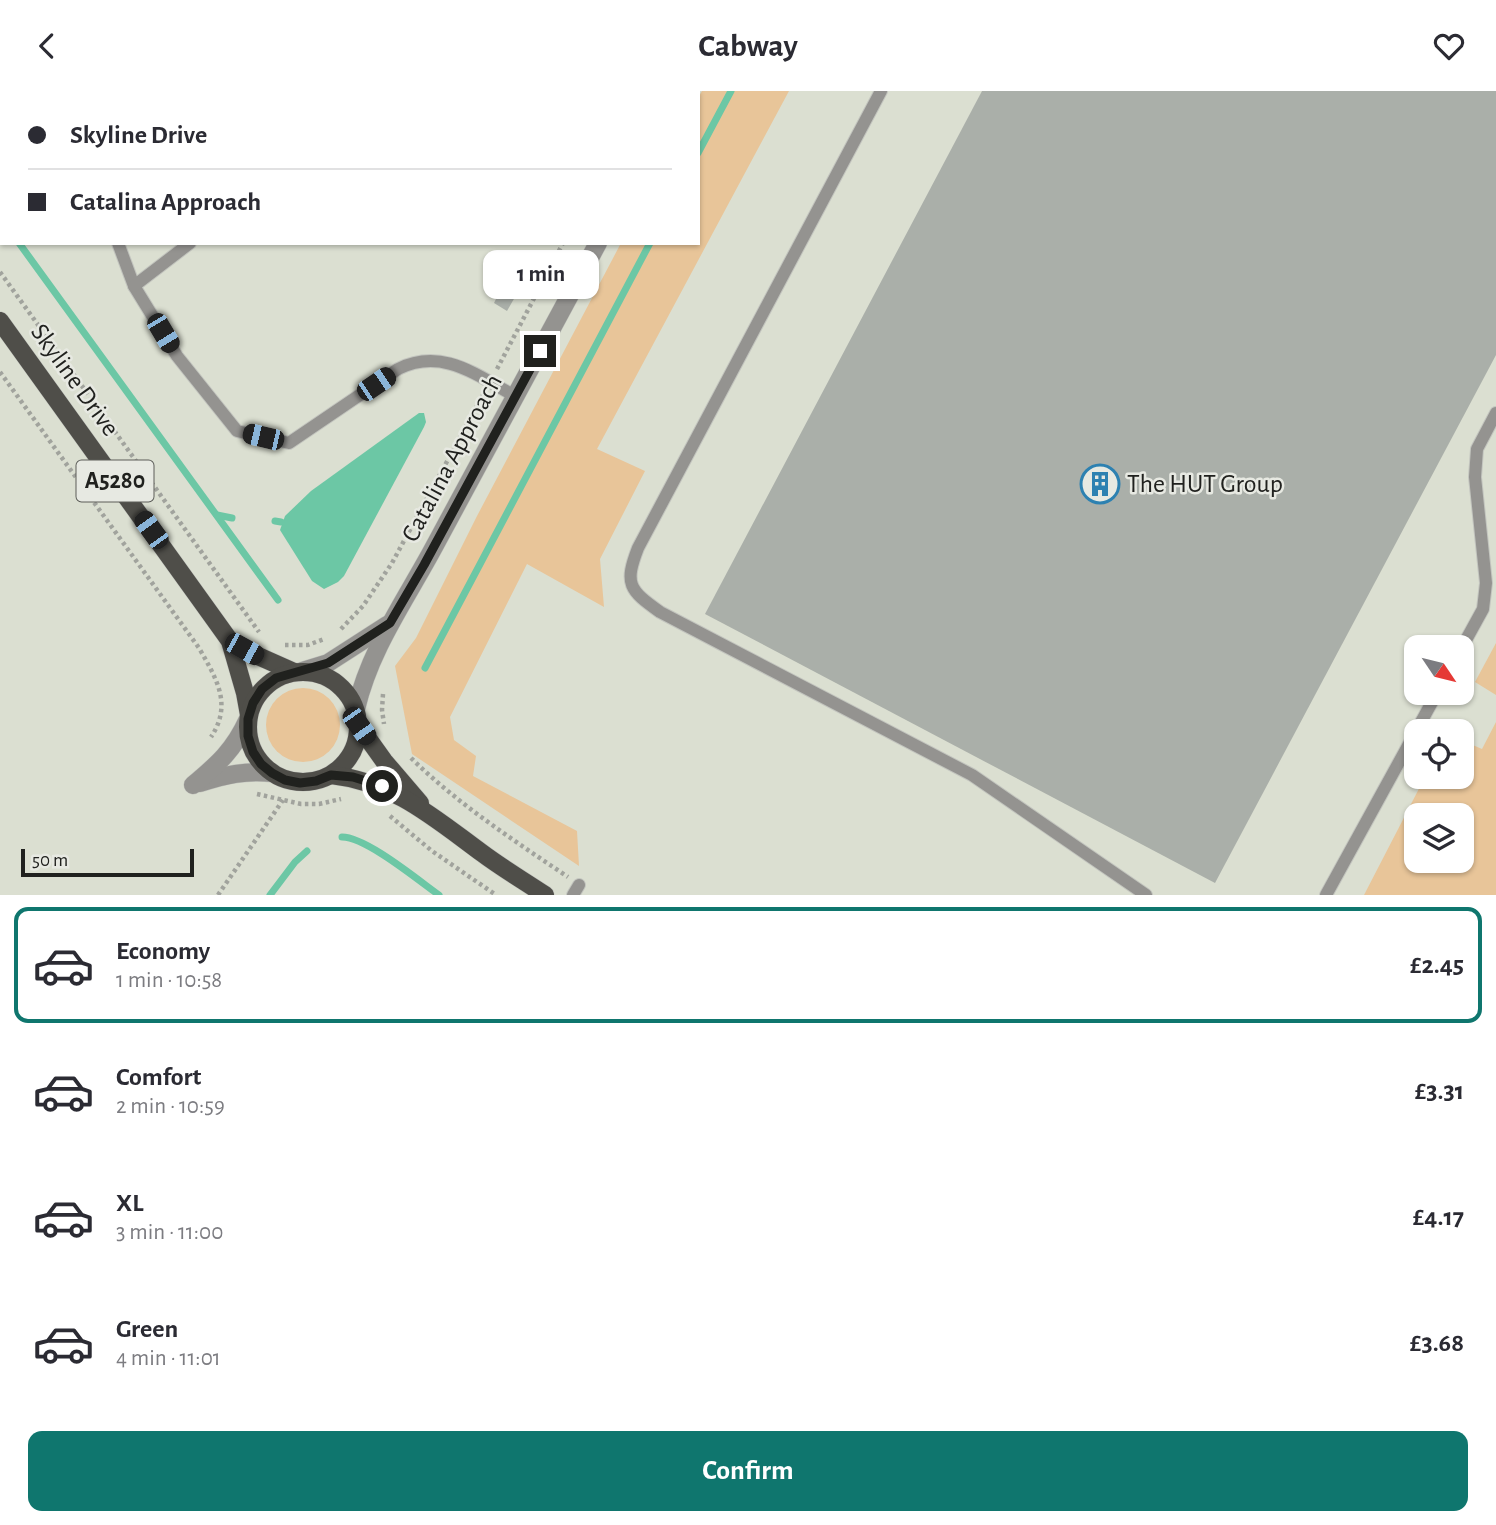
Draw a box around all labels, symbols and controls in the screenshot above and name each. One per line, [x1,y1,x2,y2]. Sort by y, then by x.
icon: back [28,27,66,65]
icon: heart [1430,27,1468,65]
text: Cabway [698,30,798,62]
text: Skyline Drive [70,122,207,148]
text: Catalina Approach [70,189,261,215]
callout: 1 min [482,250,598,299]
text: 1 min [517,263,565,286]
car [144,310,183,356]
street label: Skyline Drive [26,319,124,441]
route end [524,335,556,367]
car [353,364,400,404]
street label: Catalina Approach [397,370,507,546]
car [241,422,286,452]
road number: A5280 [76,461,154,501]
building icon: The HUT Group [1079,463,1121,505]
place label: The HUT Group [1127,471,1283,497]
car [131,507,172,553]
car [221,630,268,668]
north arrow [1404,635,1474,705]
map controls [1404,635,1474,873]
car [339,703,380,749]
button: locate [1404,719,1474,789]
route start [366,770,398,802]
button: layers [1404,803,1474,873]
scale bar [21,846,194,878]
text: 50 m [32,851,68,870]
icon: car [32,934,95,997]
text: Economy [116,938,210,964]
text: £2.45 [1410,952,1464,978]
text: 1 min · 10:58 [116,969,222,992]
icon: car [32,1060,95,1123]
text: Comfort [116,1064,201,1090]
text: £3.31 [1415,1078,1464,1104]
text: 2 min · 10:59 [116,1095,225,1118]
icon: car [32,1186,95,1249]
text: XL [116,1190,143,1216]
text: £4.17 [1413,1204,1464,1230]
text: 3 min · 11:00 [116,1221,223,1244]
icon: car [32,1312,95,1375]
text: Green [116,1316,178,1342]
text: £3.68 [1410,1330,1464,1356]
text: 4 min · 11:01 [116,1347,221,1370]
button: Confirm [28,1431,1468,1511]

